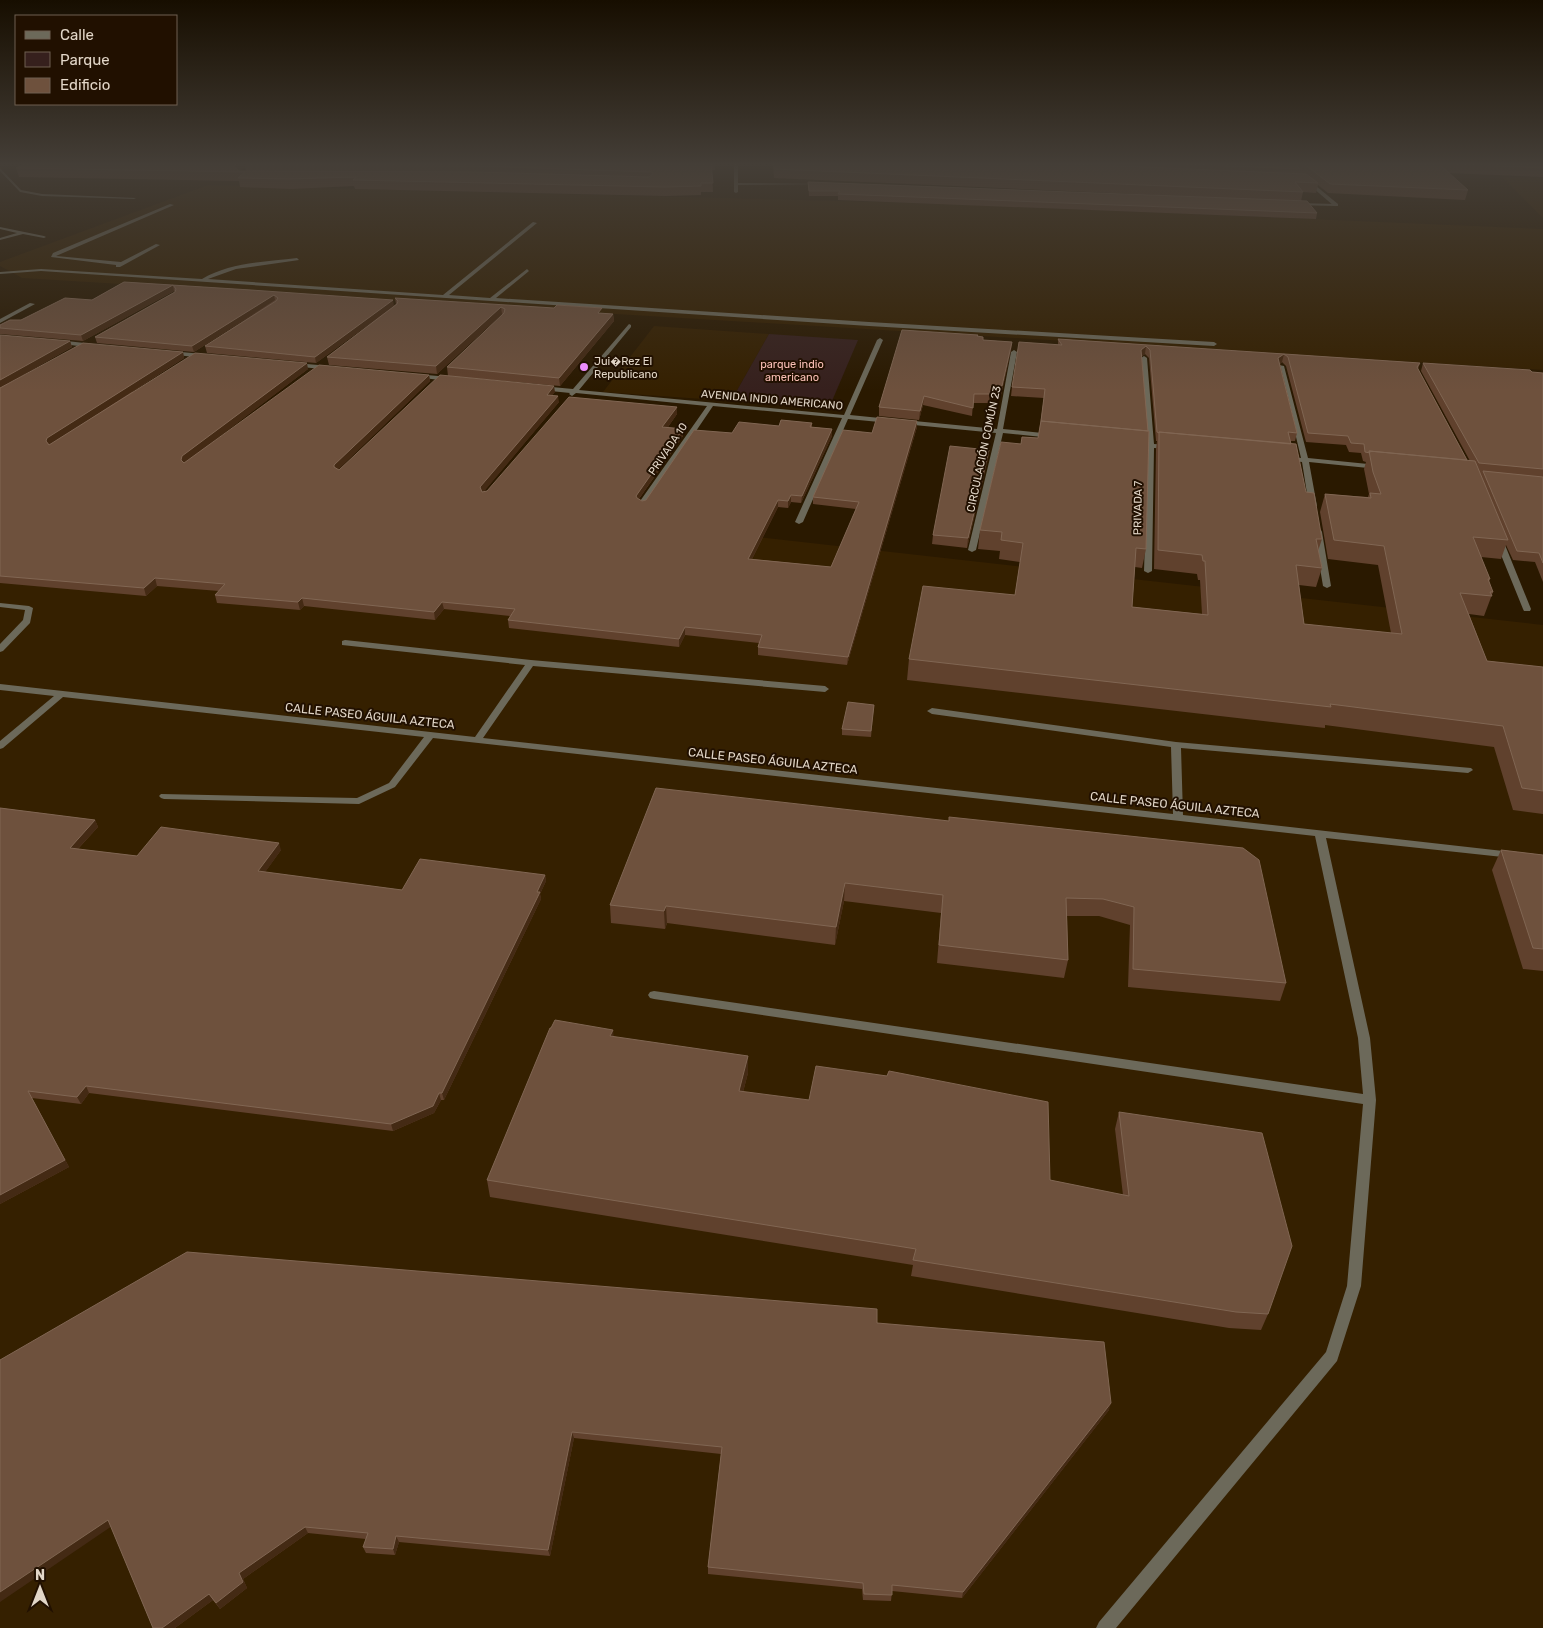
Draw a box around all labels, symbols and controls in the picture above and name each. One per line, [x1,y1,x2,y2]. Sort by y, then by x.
legend [15,15,178,105]
text: Calle [60,26,94,44]
text: Parque [60,51,110,69]
text: Edificio [60,76,110,94]
place label: Jui�Rez El Republicano [594,355,657,381]
park label: parque indio americano [760,358,824,384]
marker: Jui�Rez El Republicano [578,361,590,373]
street label: CIRCULACIÓN COMÚN 23 [964,384,1004,513]
street label: AVENIDA INDIO AMERICANO [701,387,843,413]
street label: PRIVADA 10 [646,420,690,478]
street label: PRIVADA 7 [1131,480,1145,535]
street label: CALLE PASEO ÁGUILA AZTECA [285,700,455,732]
street label: CALLE PASEO ÁGUILA AZTECA [688,745,858,777]
street label: CALLE PASEO ÁGUILA AZTECA [1090,789,1260,821]
north arrow [15,1563,65,1613]
text: N [35,1567,45,1584]

